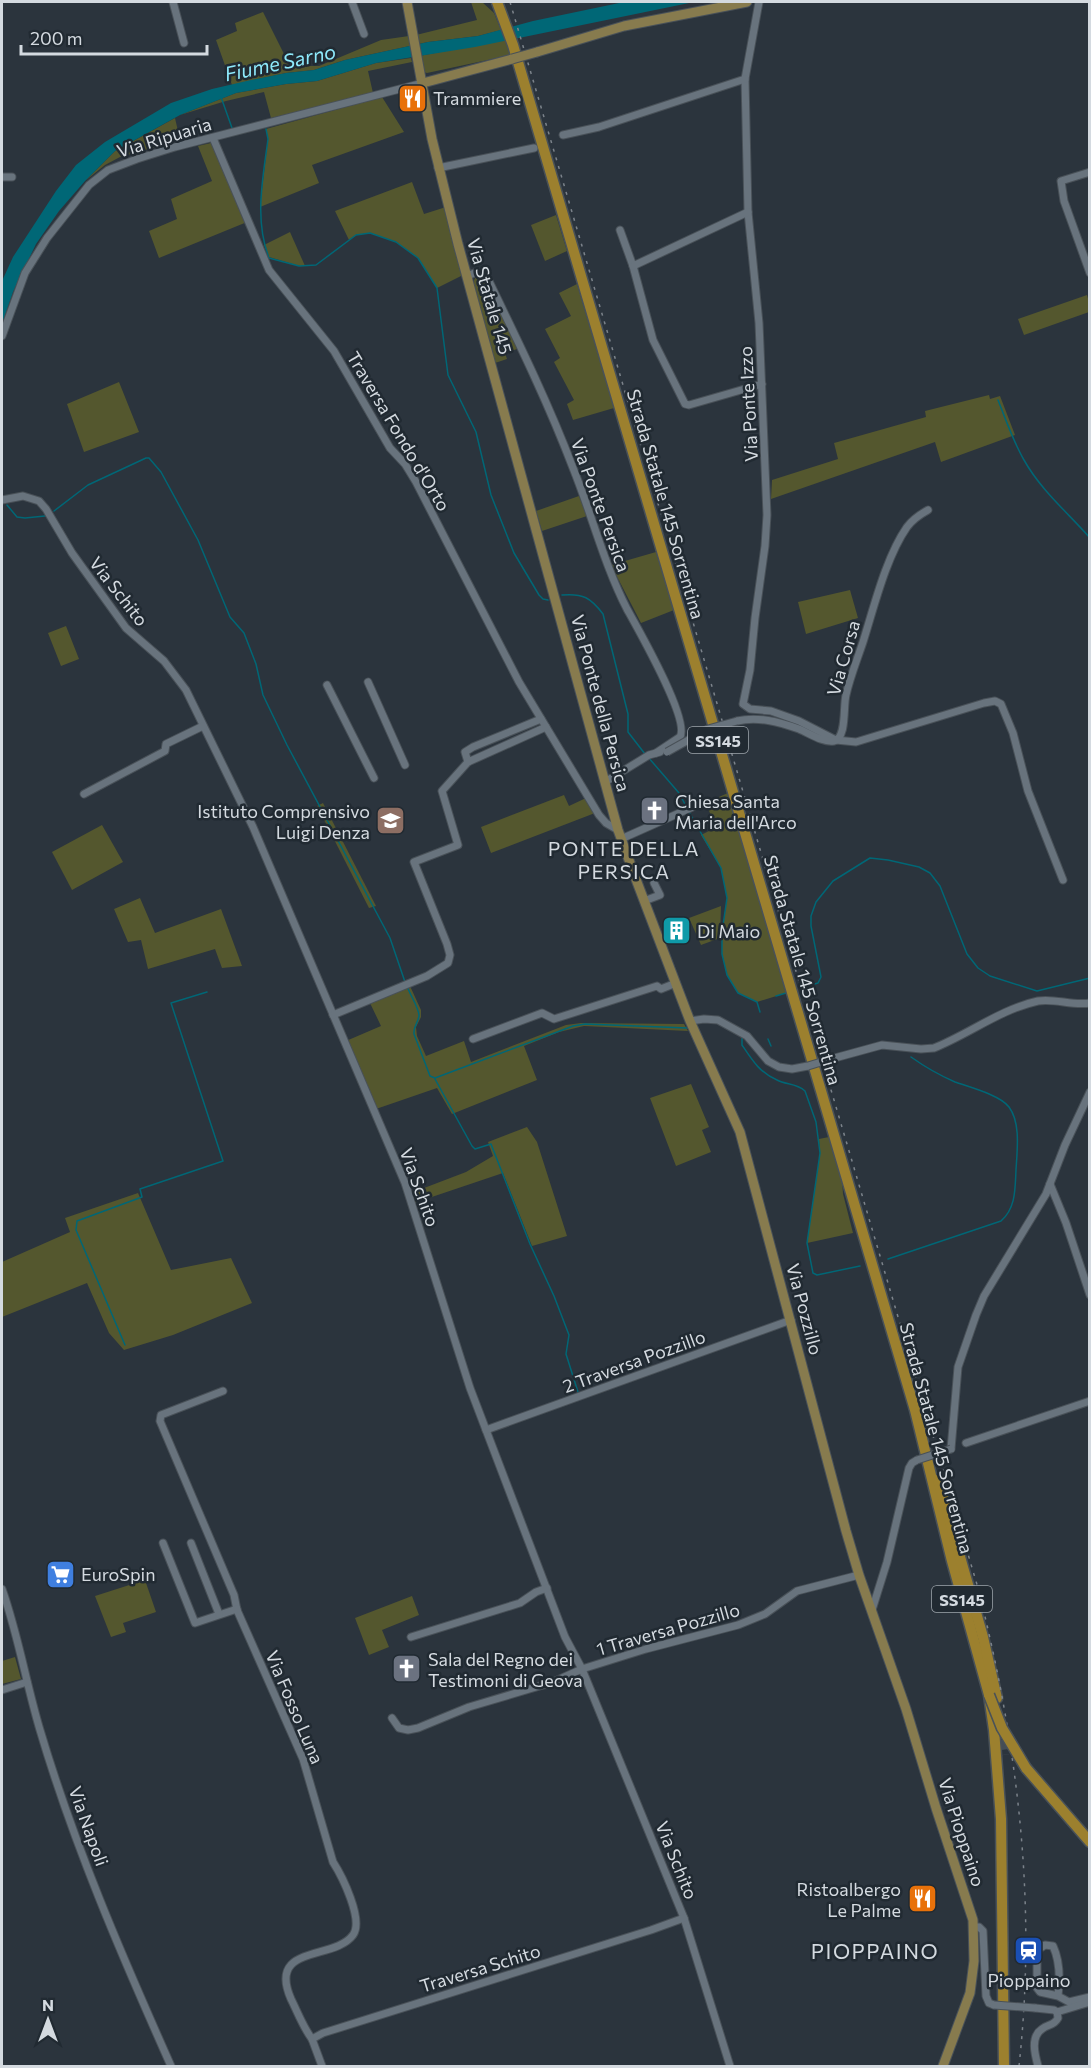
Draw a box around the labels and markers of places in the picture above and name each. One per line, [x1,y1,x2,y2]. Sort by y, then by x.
restaurant icon: Trammiere [396,82,428,114]
place label: Trammiere [433,87,521,109]
place label: Chiesa Santa Maria dell'Arco [675,790,797,833]
church icon: Chiesa Santa Maria dell'Arco [638,795,670,827]
place label: Istituto Comprensivo Luigi Denza [197,800,370,843]
school or university icon: Istituto Comprensivo Luigi Denza [375,805,407,837]
building icon: Di Maio [660,915,692,947]
place label: Di Maio [697,920,760,942]
supermarket icon: EuroSpin [44,1558,76,1590]
place label: EuroSpin [81,1563,156,1585]
place label: Sala del Regno dei Testimoni di Geova [428,1648,583,1691]
church icon: Sala del Regno dei Testimoni di Geova [391,1653,423,1685]
place label: Ristoalbergo Le Palme [797,1878,901,1921]
restaurant icon: Ristoalbergo Le Palme [906,1883,938,1915]
station icon: Pioppaino [1013,1935,1045,1967]
place label: Pioppaino [987,1969,1071,1991]

